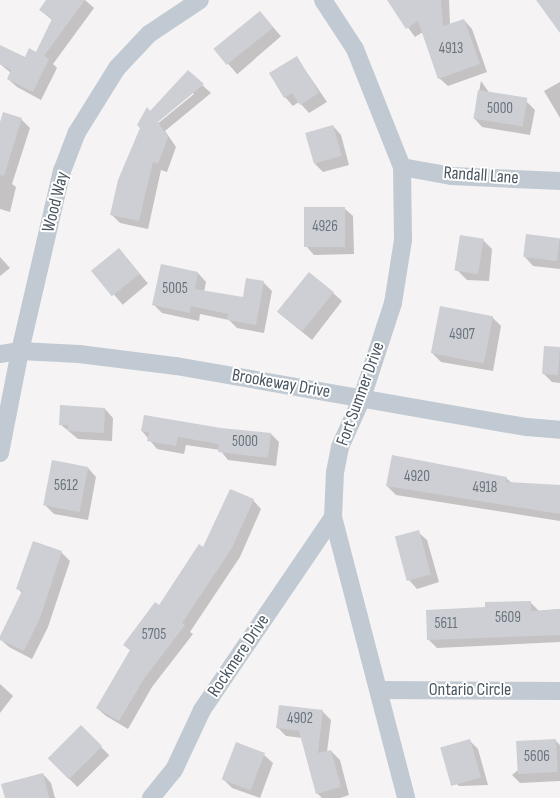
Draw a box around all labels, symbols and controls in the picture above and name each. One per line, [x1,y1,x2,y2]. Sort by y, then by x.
house number: 4913 [439,40,463,58]
house number: 5000 [487,100,513,118]
street label: Randall Lane [443,163,519,189]
street label: Wood Way [38,169,74,235]
house number: 4926 [312,218,338,236]
house number: 5005 [162,280,188,298]
house number: 4907 [449,326,475,344]
street label: Fort Sumner Drive [332,339,390,449]
street label: Brookeway Drive [230,365,332,403]
house number: 5000 [232,433,258,451]
house number: 4920 [404,468,430,486]
house number: 5612 [54,477,78,495]
house number: 4918 [473,479,497,497]
house number: 5609 [495,609,521,627]
street label: Rockmere Drive [204,611,274,701]
house number: 5611 [434,615,458,633]
house number: 5705 [142,626,166,644]
street label: Ontario Circle [429,679,511,701]
house number: 4902 [287,710,313,728]
house number: 5606 [524,748,550,766]

